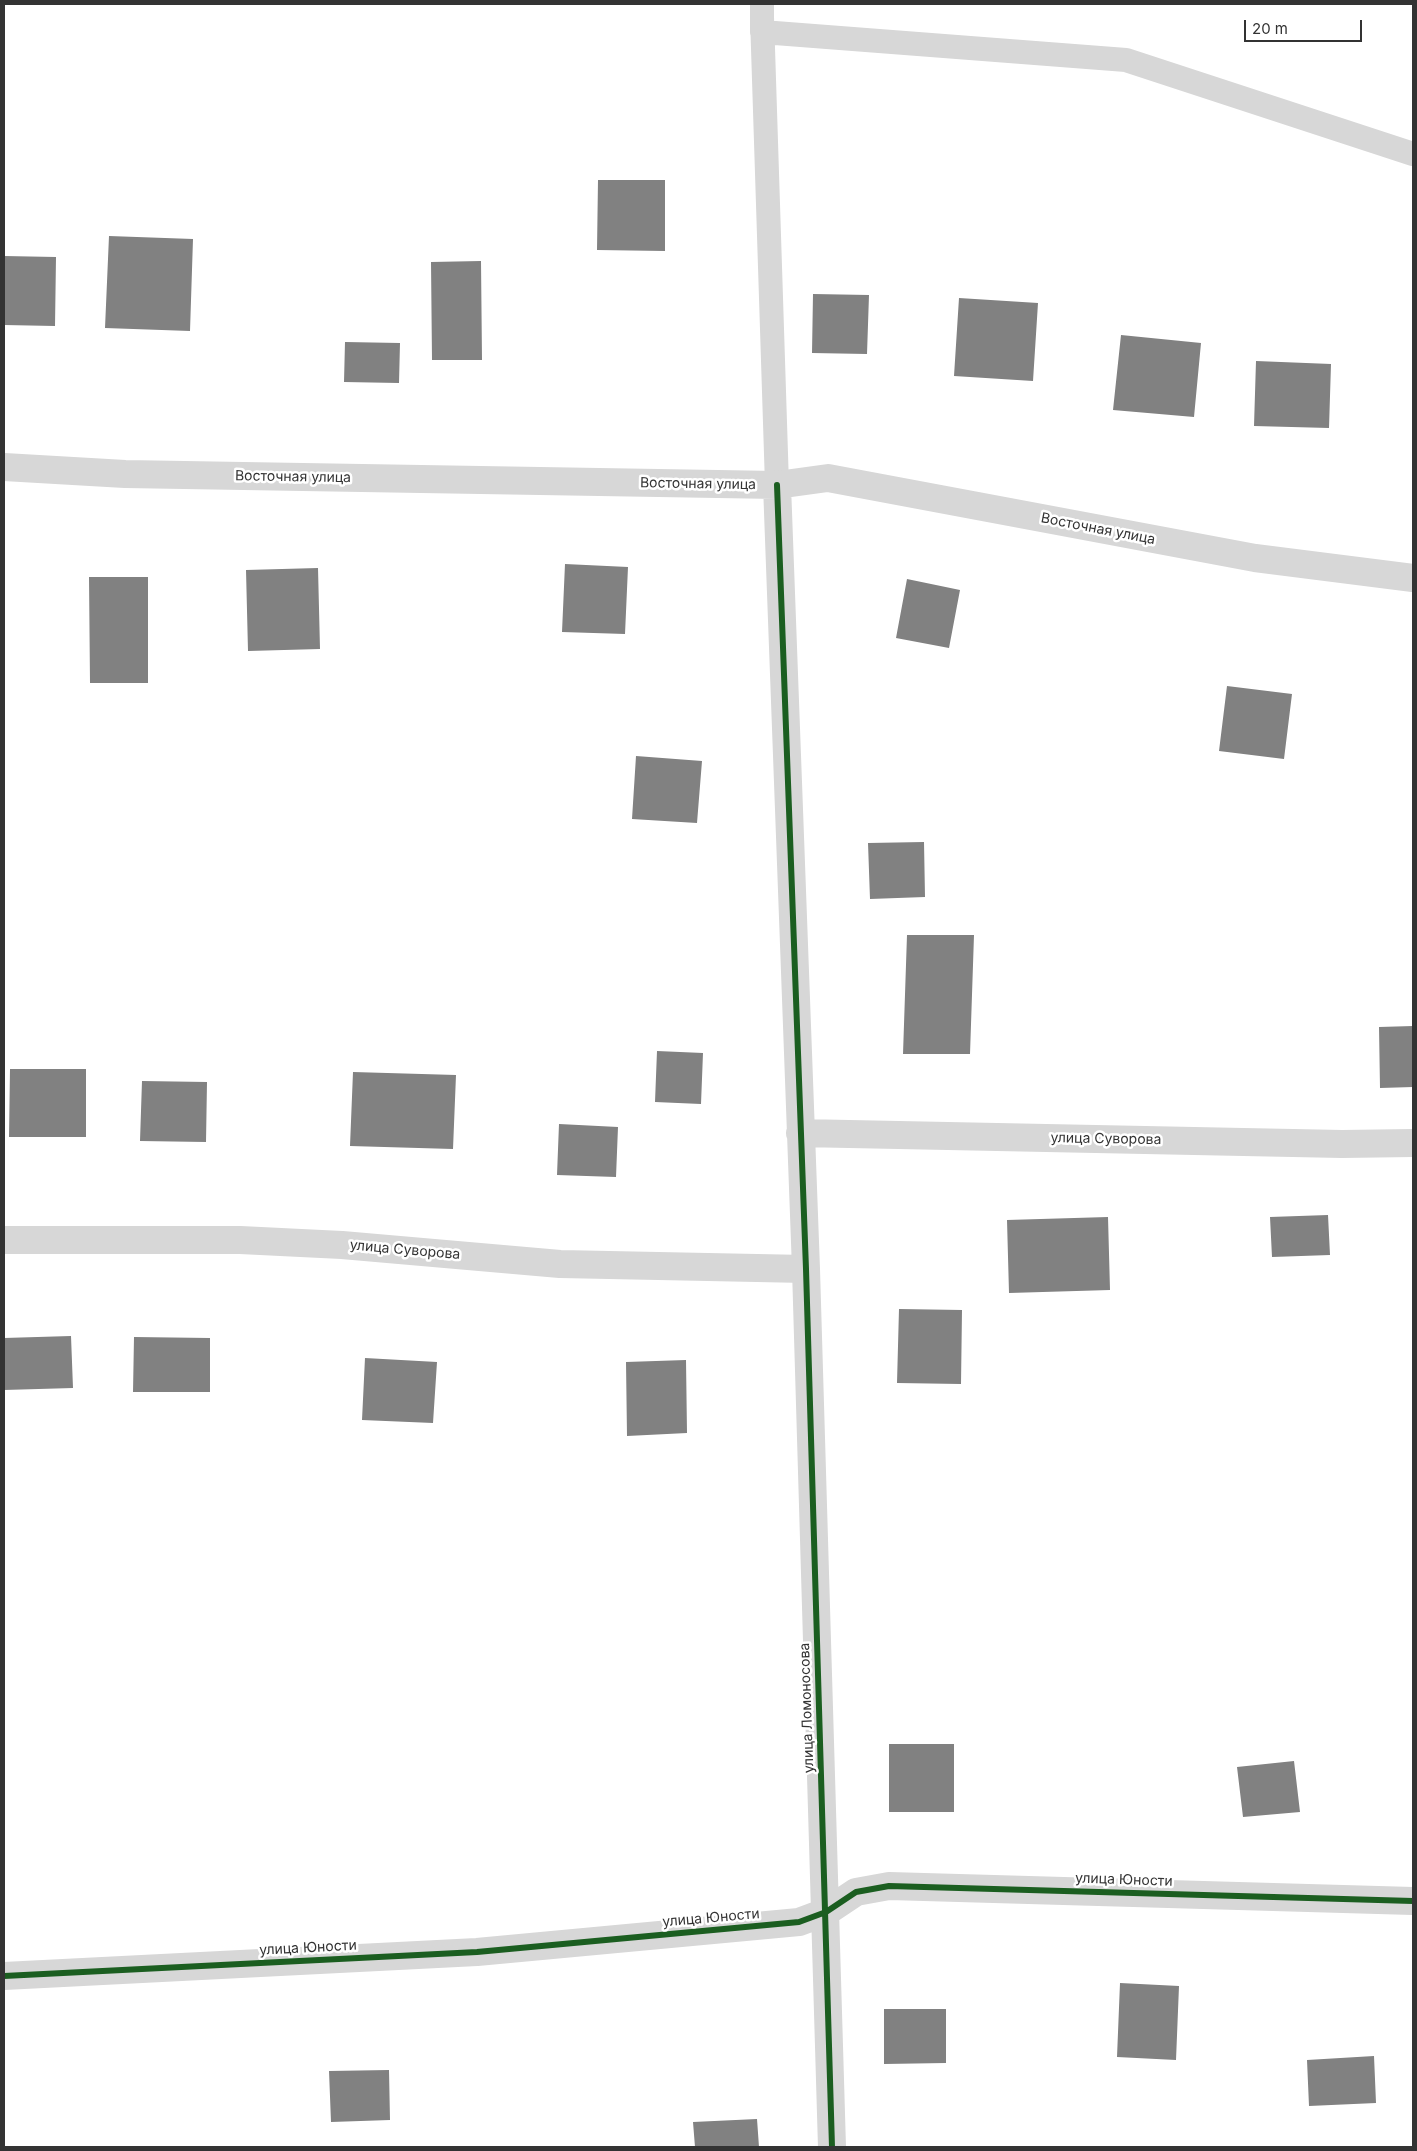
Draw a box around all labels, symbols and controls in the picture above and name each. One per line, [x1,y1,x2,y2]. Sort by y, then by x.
scale bar [1247,10,1364,42]
text: 20 m [1252,19,1288,38]
street label: Восточная улица [235,468,351,486]
street label: Восточная улица [640,475,756,493]
street label: Восточная улица [1039,510,1157,548]
street label: улица Суворова [1050,1130,1162,1148]
street label: улица Суворова [349,1237,461,1263]
street label: улица Ломоносова [796,1642,818,1774]
street label: улица Юности [1075,1870,1173,1890]
street label: улица Юности [662,1905,760,1931]
street label: улица Юности [259,1937,357,1959]

